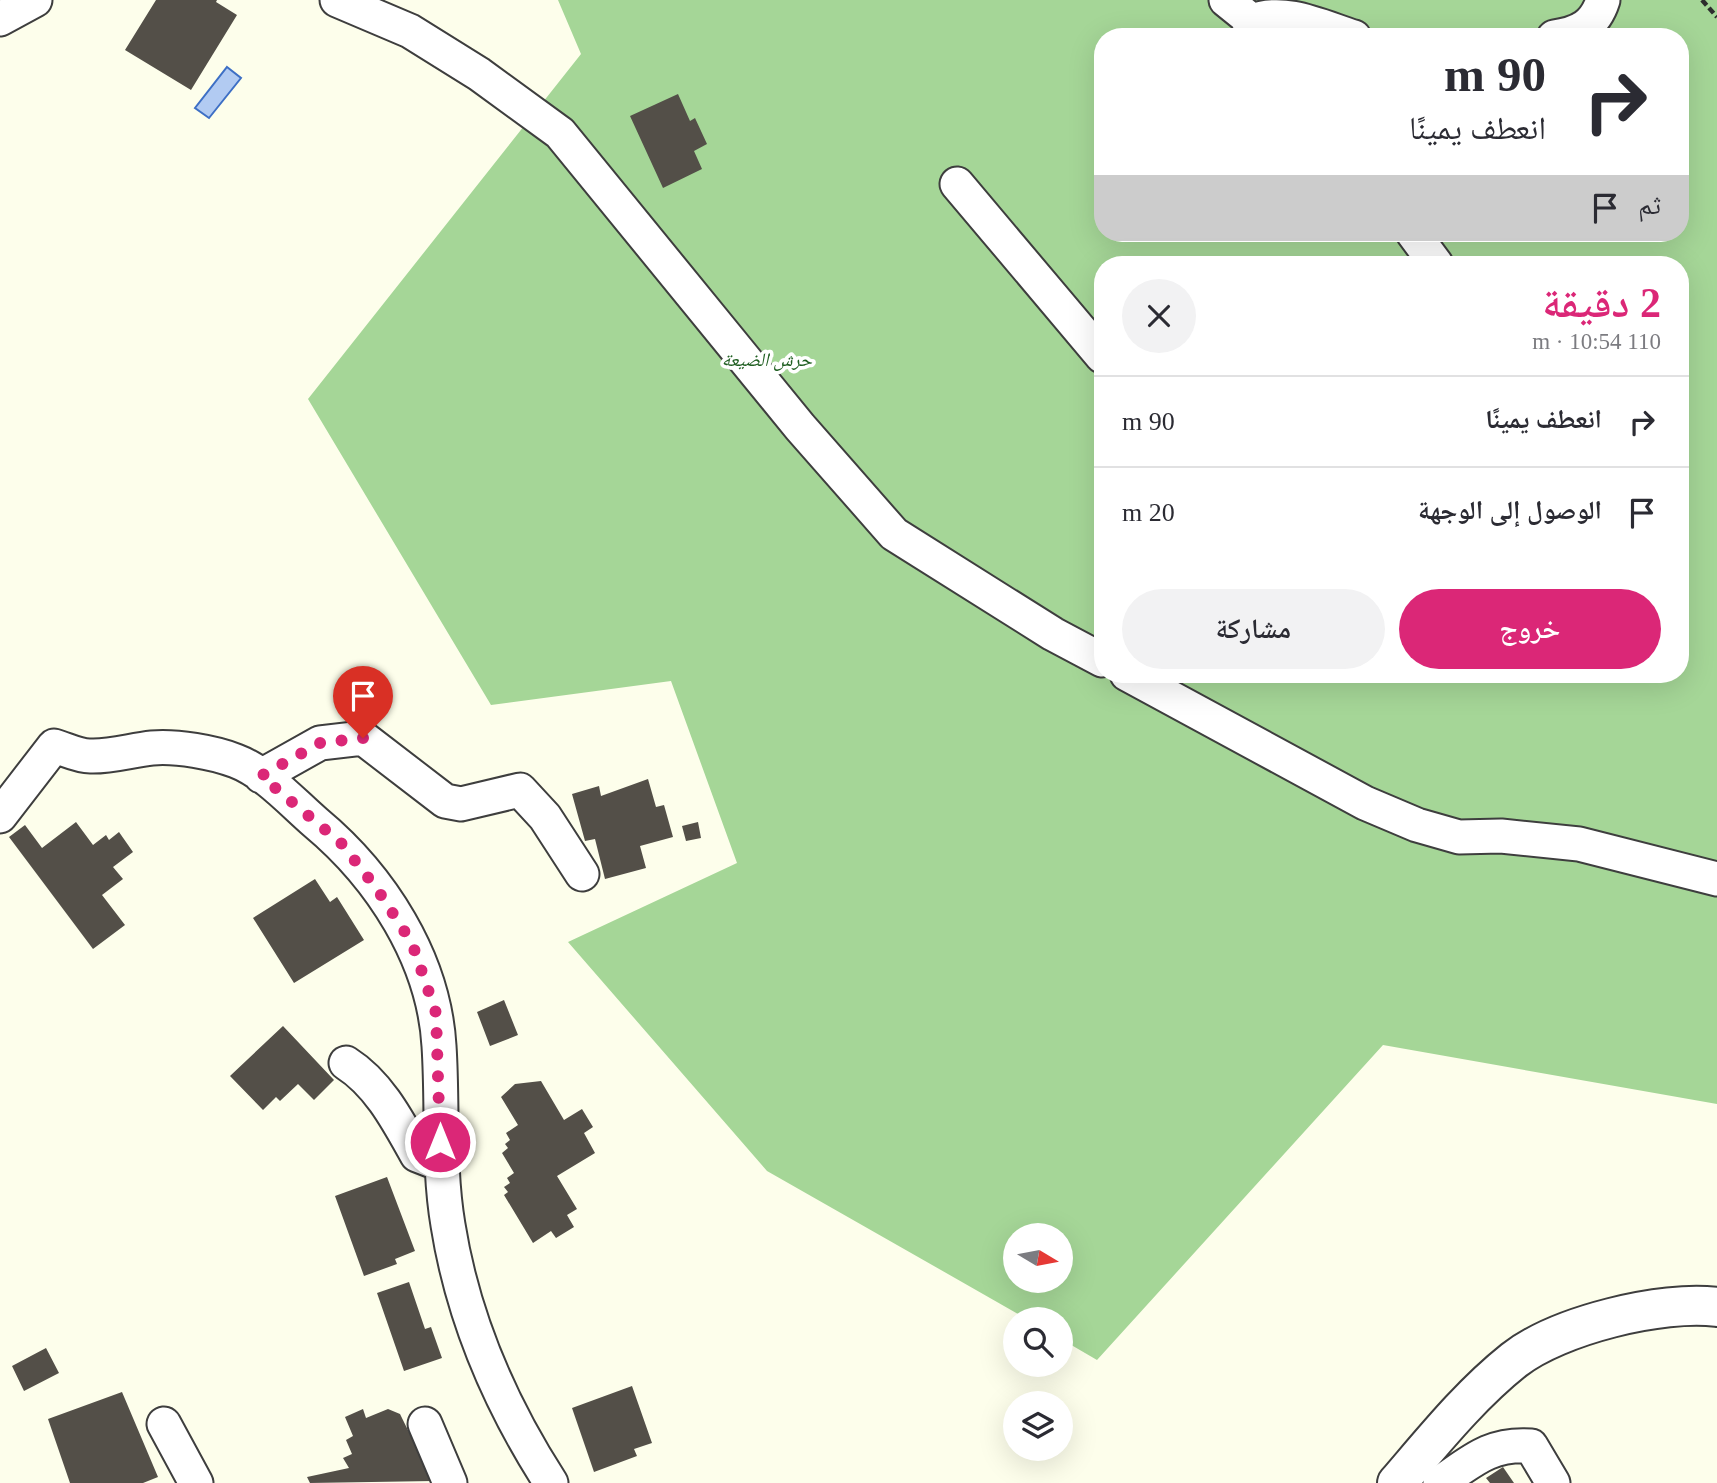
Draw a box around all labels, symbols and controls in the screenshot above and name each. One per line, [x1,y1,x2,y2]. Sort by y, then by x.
text: 90 m [1444,47,1546,102]
icon: right [1570,56,1661,147]
text: انعطف يمينًا [1409,110,1546,146]
icon: arrive [1586,189,1624,227]
text: ثم [1638,191,1661,220]
button: close [1122,279,1196,353]
text: 2 دقيقة [1542,280,1661,326]
text: 110 m · 10:54 [1532,329,1661,354]
park label: حرش الضيعة [722,349,813,371]
icon: right [1623,403,1661,441]
text: انعطف يمينًا [1485,405,1602,434]
text: 90 m [1122,407,1175,436]
icon: arrive [1623,494,1661,532]
text: الوصول إلى الوجهة [1418,496,1602,525]
text: 20 m [1122,498,1175,527]
button: مشاركة [1122,589,1385,669]
button: خروج [1399,589,1661,669]
pin [333,666,393,738]
icon: arrive [344,677,382,715]
position arrow [403,1105,477,1179]
north arrow [1003,1223,1073,1293]
map controls [1003,1223,1073,1461]
button: search [1003,1307,1073,1377]
button: layers [1003,1391,1073,1461]

